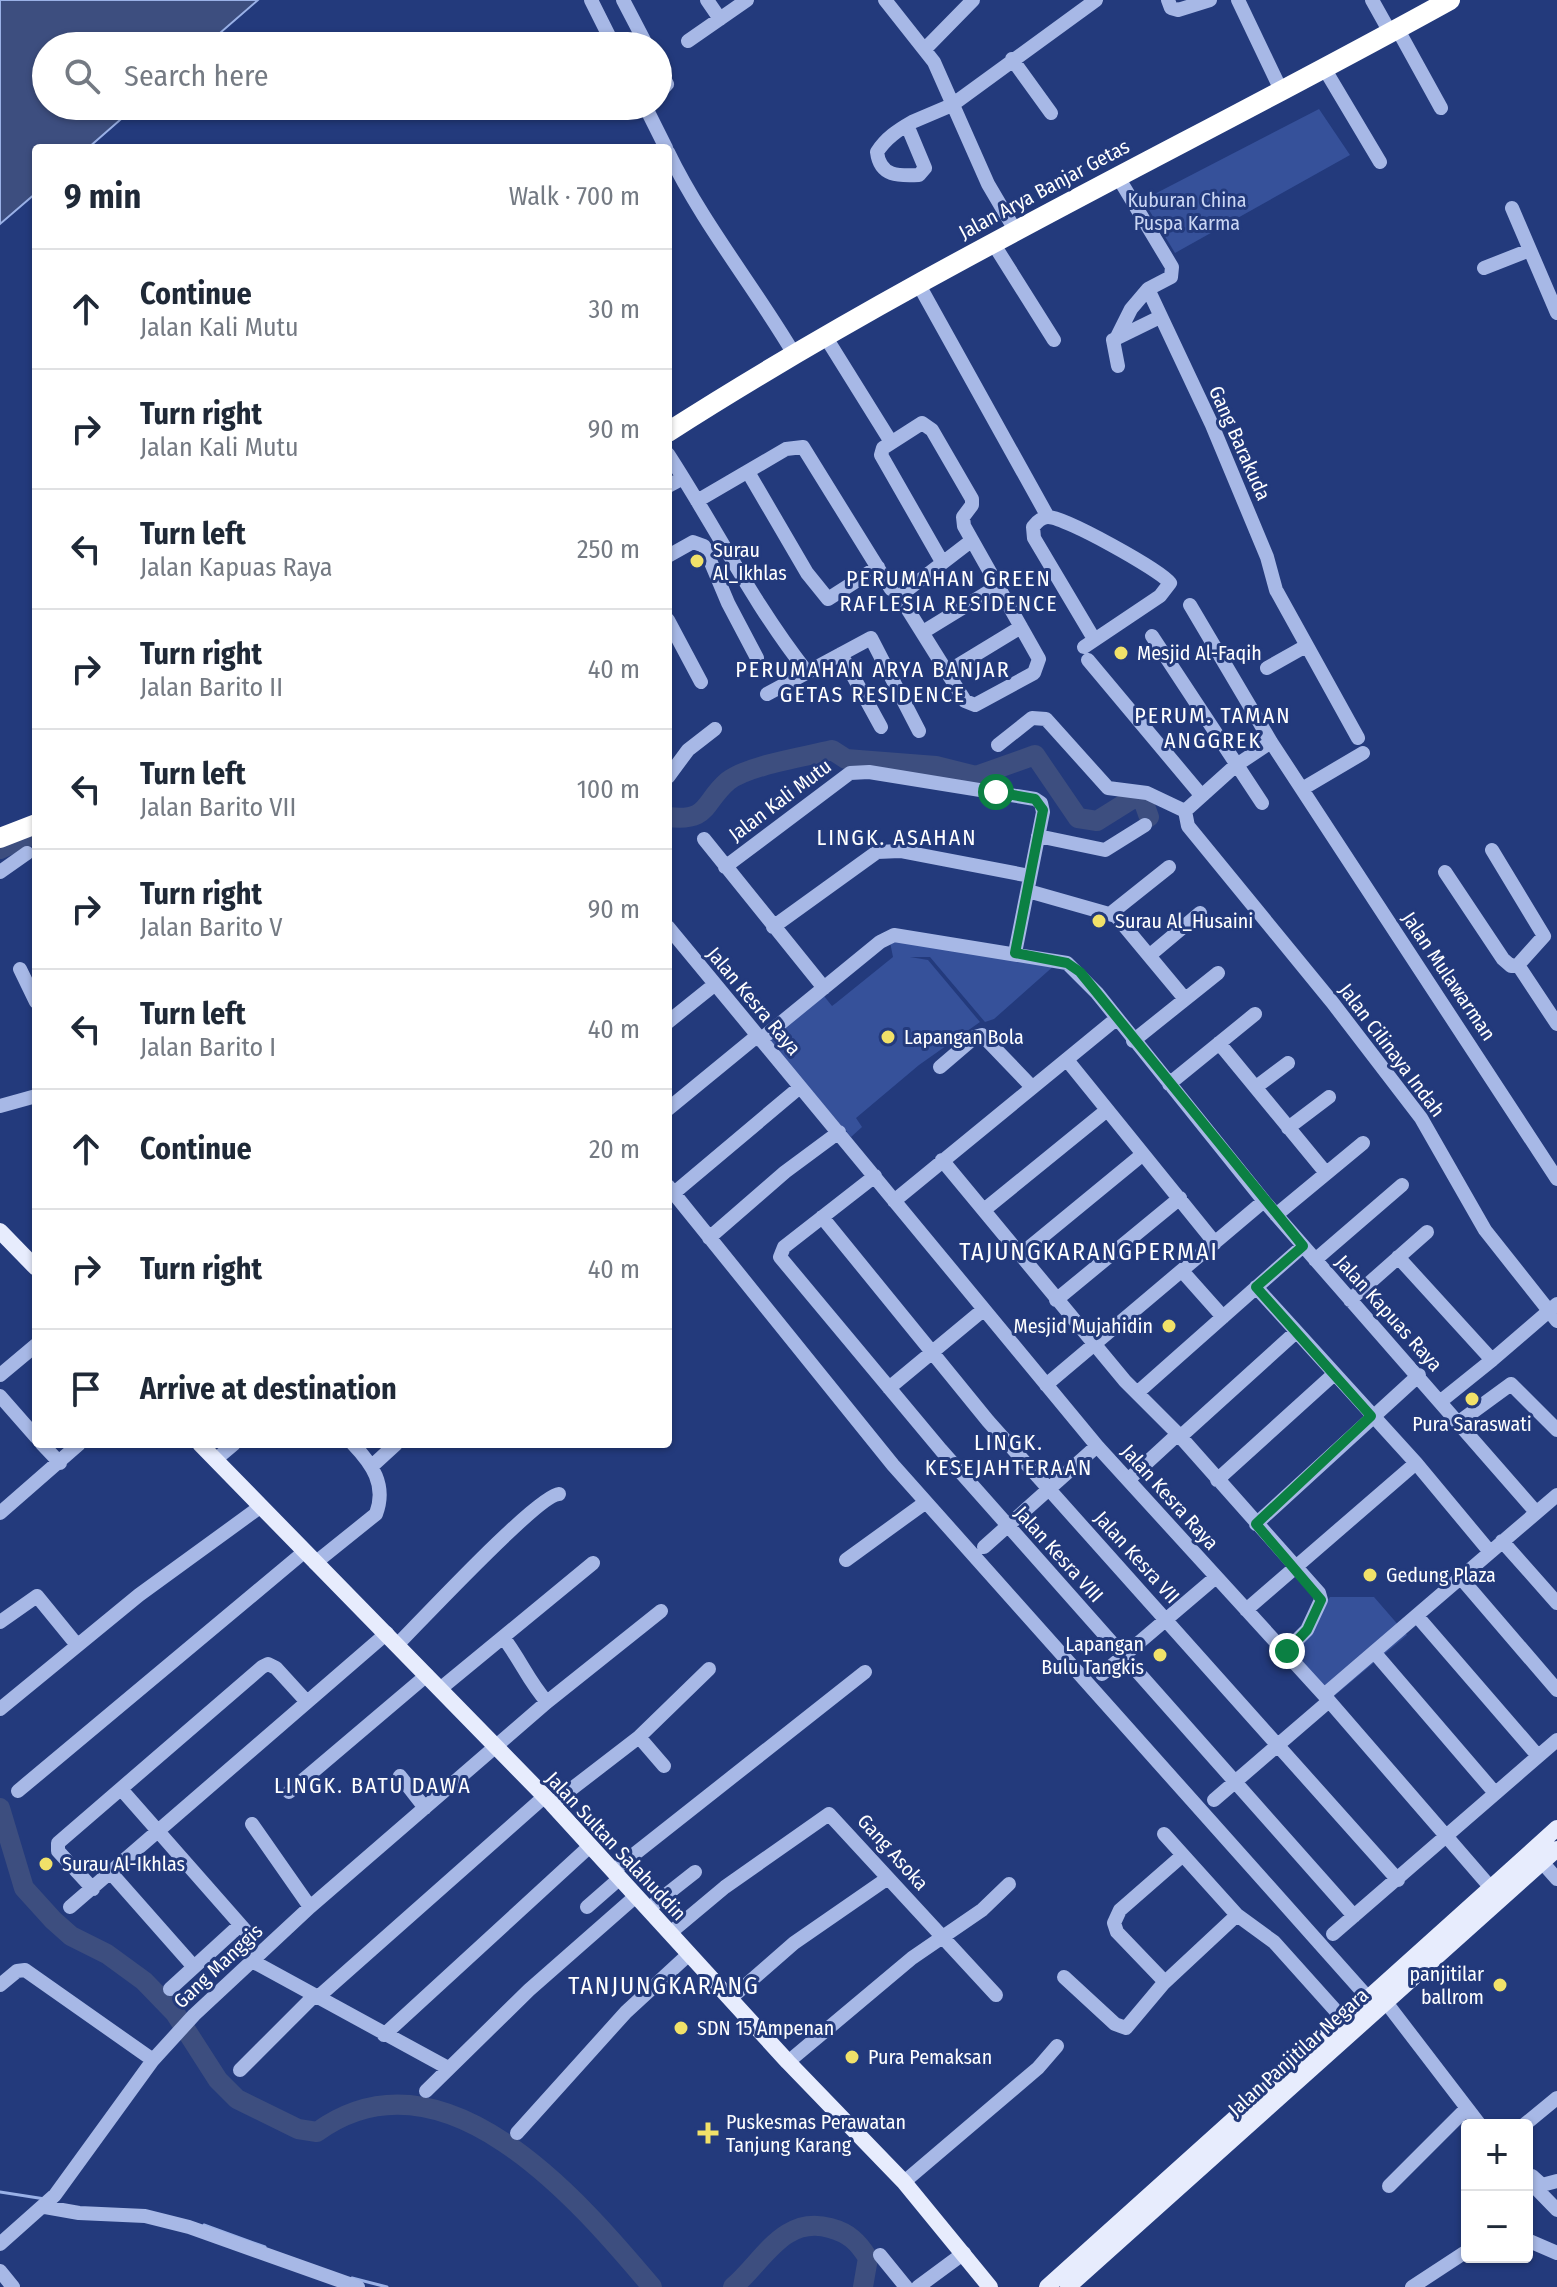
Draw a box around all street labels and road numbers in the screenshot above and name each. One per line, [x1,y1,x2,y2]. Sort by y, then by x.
street label: Jalan Arya Banjar Getas [955,134,1133,244]
street label: Gang Barakuda [1204,382,1276,504]
street label: Jalan Kali Mutu [724,754,836,846]
street label: Jalan Mulawarman [1397,907,1501,1045]
street label: Jalan Kesra Raya [702,942,806,1060]
street label: Jalan Cilinaya Indah [1334,979,1450,1121]
street label: Jalan Kapuas Raya [1331,1250,1447,1376]
street label: Jalan Kesra Raya [1116,1439,1224,1555]
street label: Jalan Kesra VIII [1010,1501,1108,1607]
street label: Jalan Kesra VII [1089,1506,1185,1608]
street label: Jalan Sultan Salahuddin [541,1767,691,1925]
street label: Gang Asoka [853,1809,933,1895]
street label: Gang Manggis [169,1919,267,2013]
street label: Jalan Panjitilar Negara [1223,1983,1373,2121]

